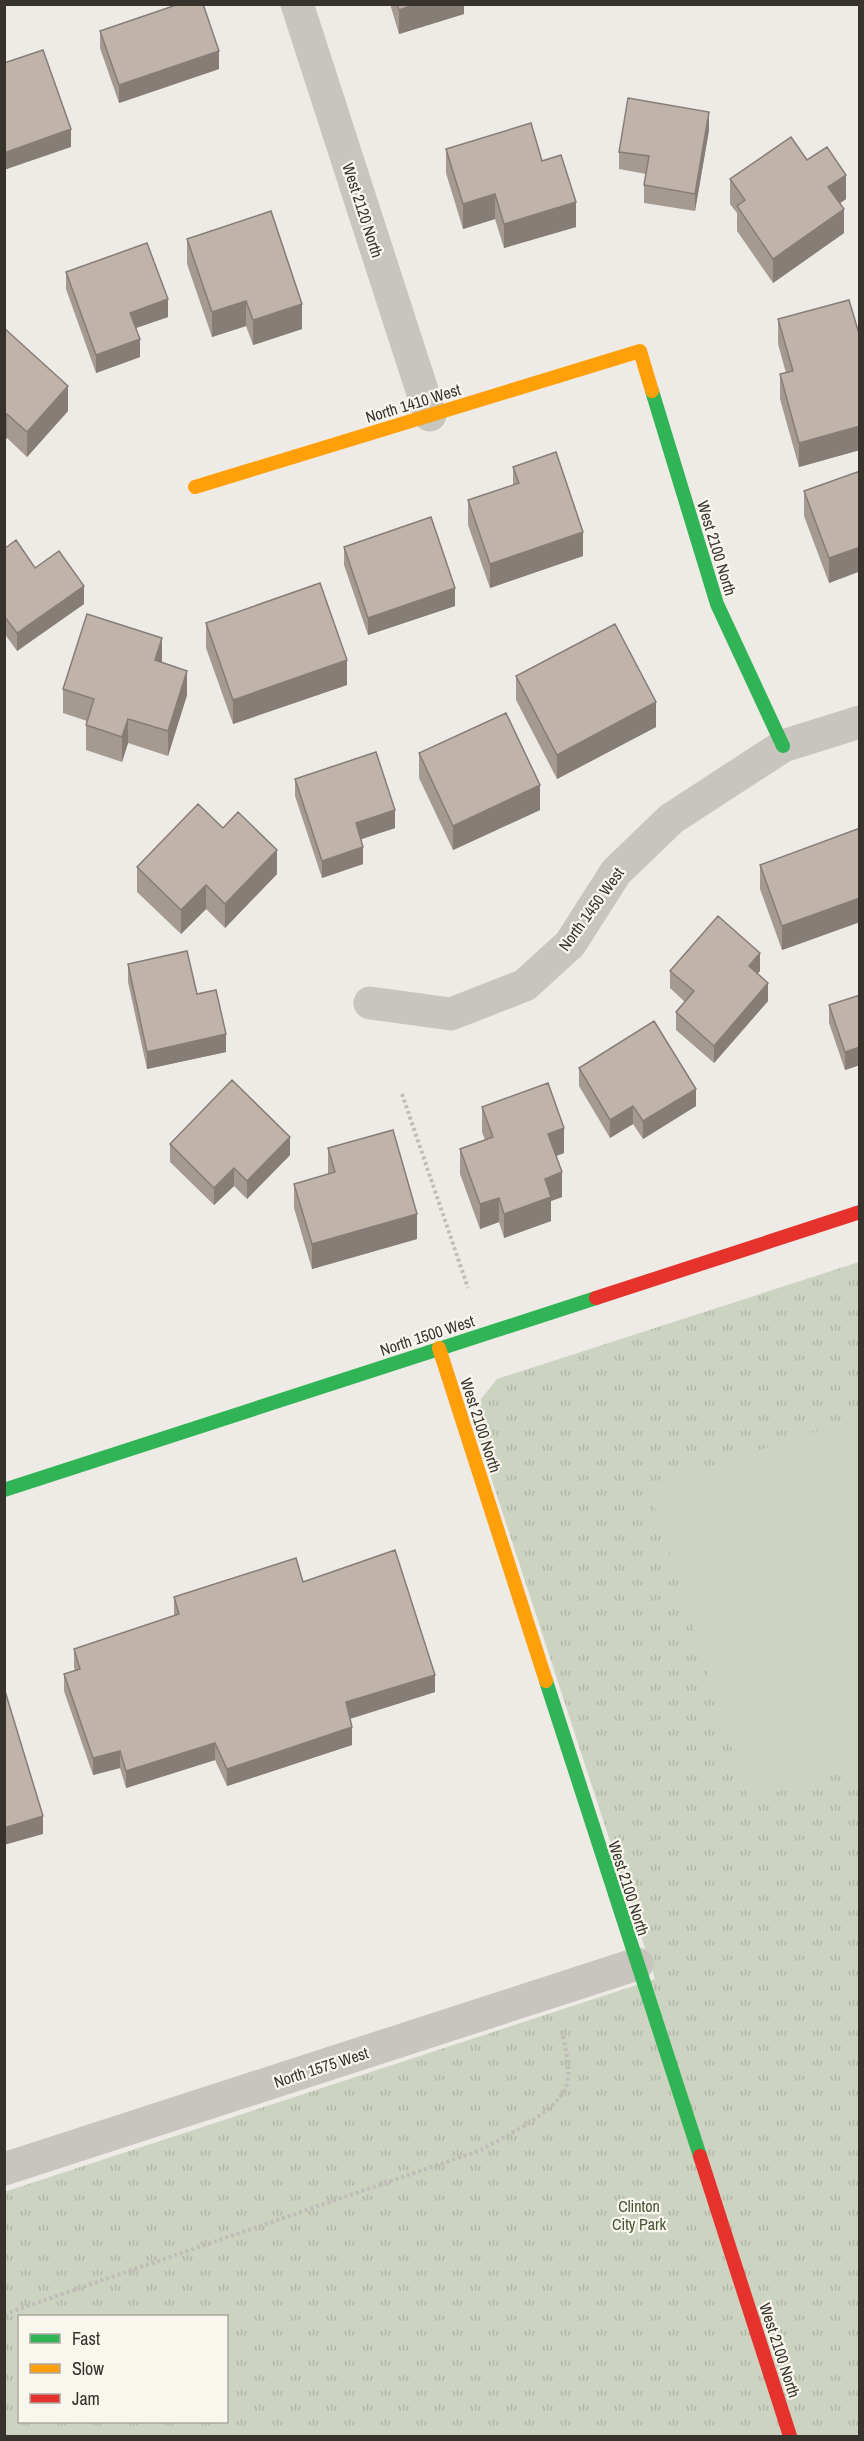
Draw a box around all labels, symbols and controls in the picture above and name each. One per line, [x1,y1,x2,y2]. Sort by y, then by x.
street label: West 2120 North [337,160,389,260]
street label: North 1410 West [363,378,464,428]
street label: West 2100 North [692,498,742,598]
street label: North 1450 West [553,863,629,955]
street label: North 1500 West [377,1309,477,1361]
street label: West 2100 North [455,1375,507,1475]
street label: West 2100 North [603,1838,655,1938]
street label: North 1575 West [271,2041,371,2093]
park label: Clinton City Park [612,2195,666,2235]
street label: West 2100 North [754,2300,806,2400]
legend [18,2315,228,2423]
text: Fast [72,2326,100,2351]
text: Slow [72,2356,104,2381]
text: Jam [72,2386,100,2411]

